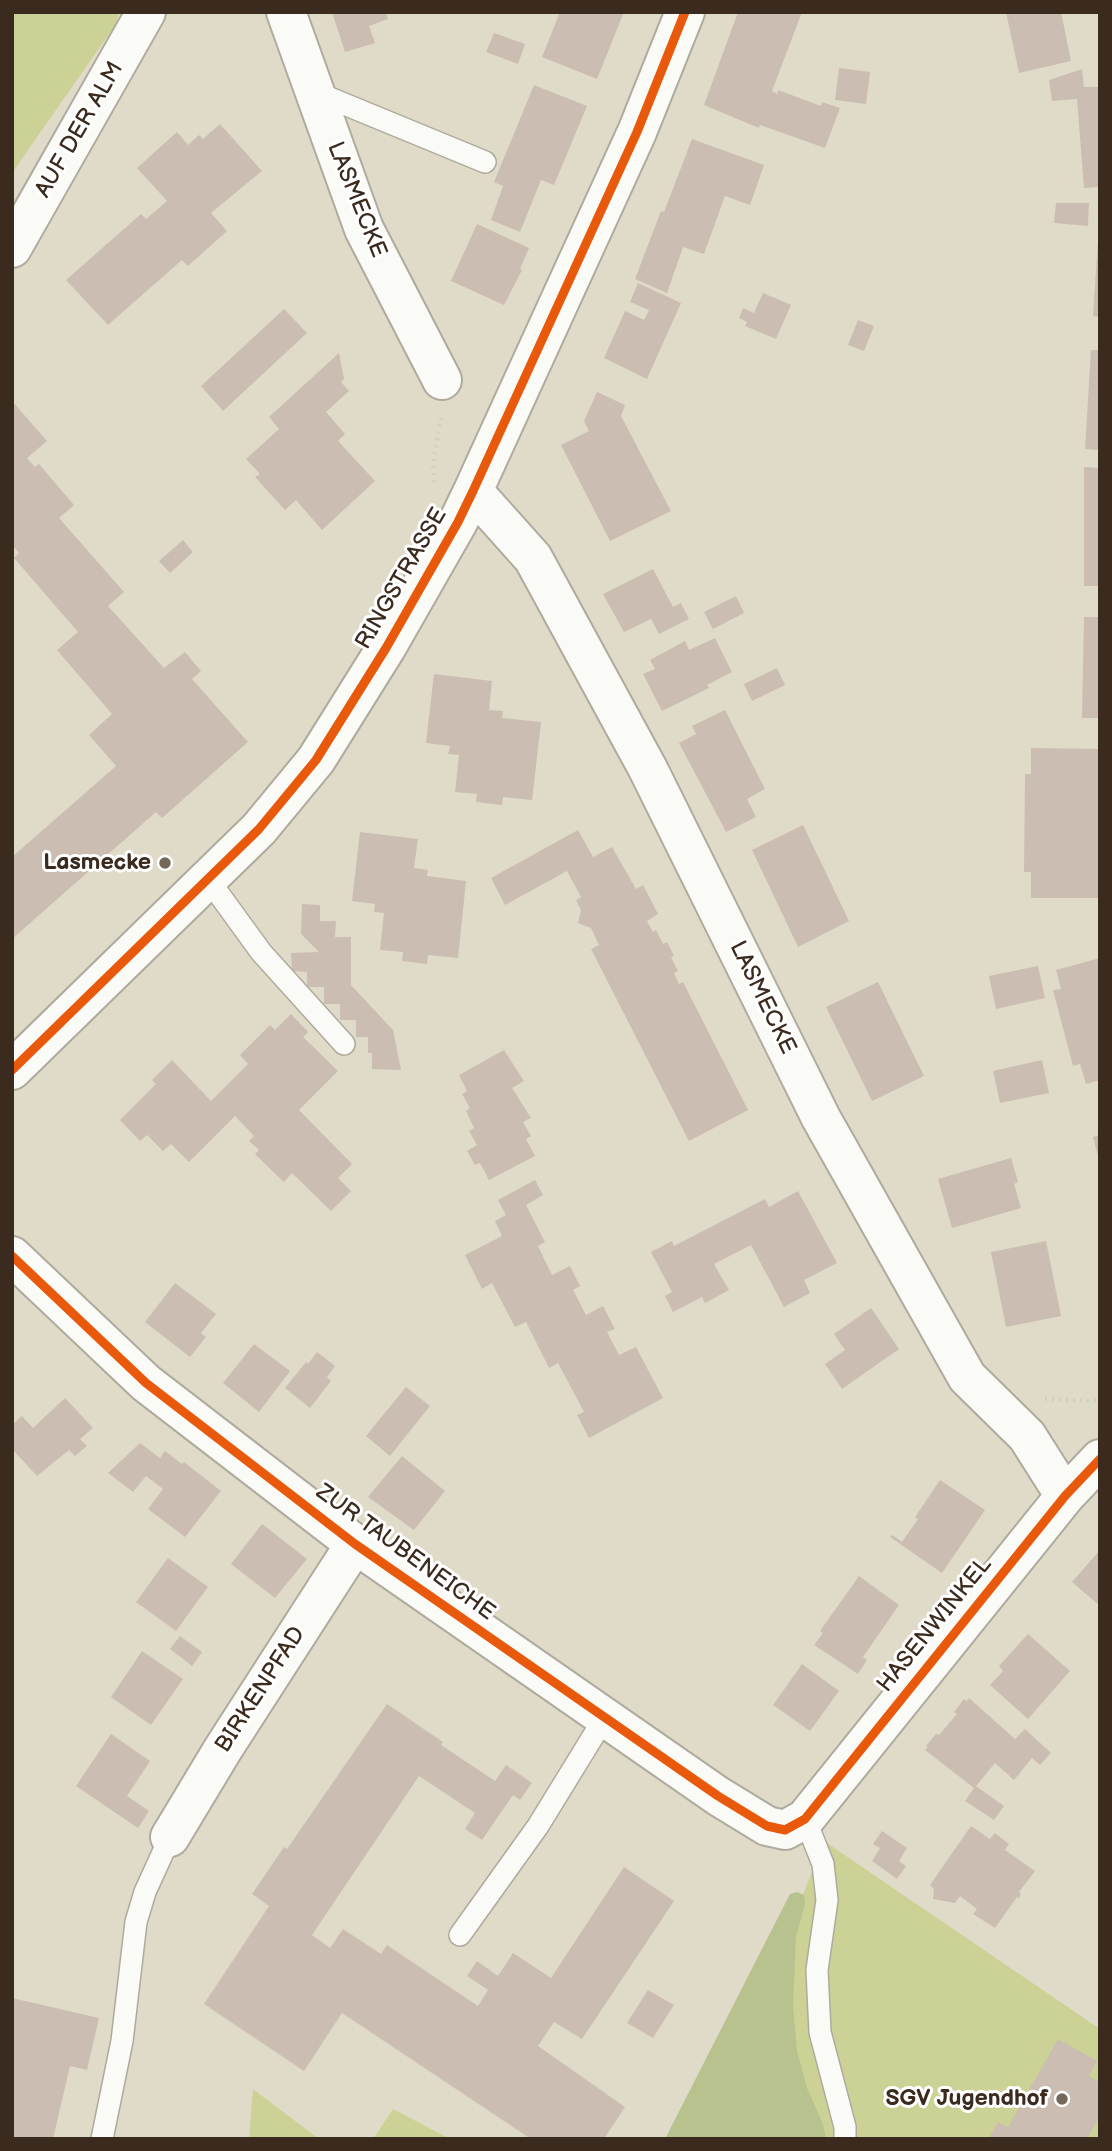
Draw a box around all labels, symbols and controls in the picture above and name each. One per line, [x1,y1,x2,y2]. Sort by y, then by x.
street label: AUF DER ALM [30,57,130,203]
street label: LASMECKE [320,138,392,262]
street label: RINGSTRASSE [350,503,454,655]
place label: Lasmecke [43,849,151,877]
marker: Lasmecke [157,855,173,871]
street label: LASMECKE [723,937,801,1059]
street label: ZUR TAUBENEICHE [310,1479,500,1627]
street label: HASENWINKEL [872,1552,998,1698]
street label: BIRKENPFAD [210,1622,312,1758]
place label: SGV Jugendhof [886,2085,1048,2113]
marker: SGV Jugendhof [1054,2091,1070,2107]

